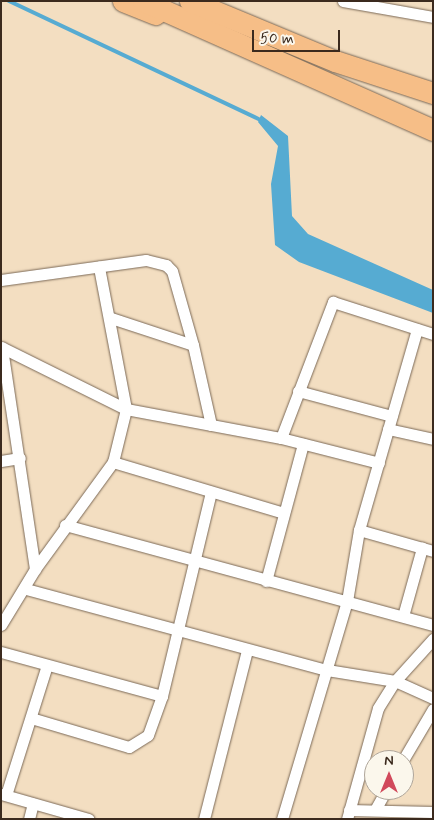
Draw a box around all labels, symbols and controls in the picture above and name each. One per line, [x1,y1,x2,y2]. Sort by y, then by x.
scale bar [254,20,342,52]
text: 50 m [260,29,294,49]
north arrow [364,750,414,800]
text: N [384,752,394,770]

